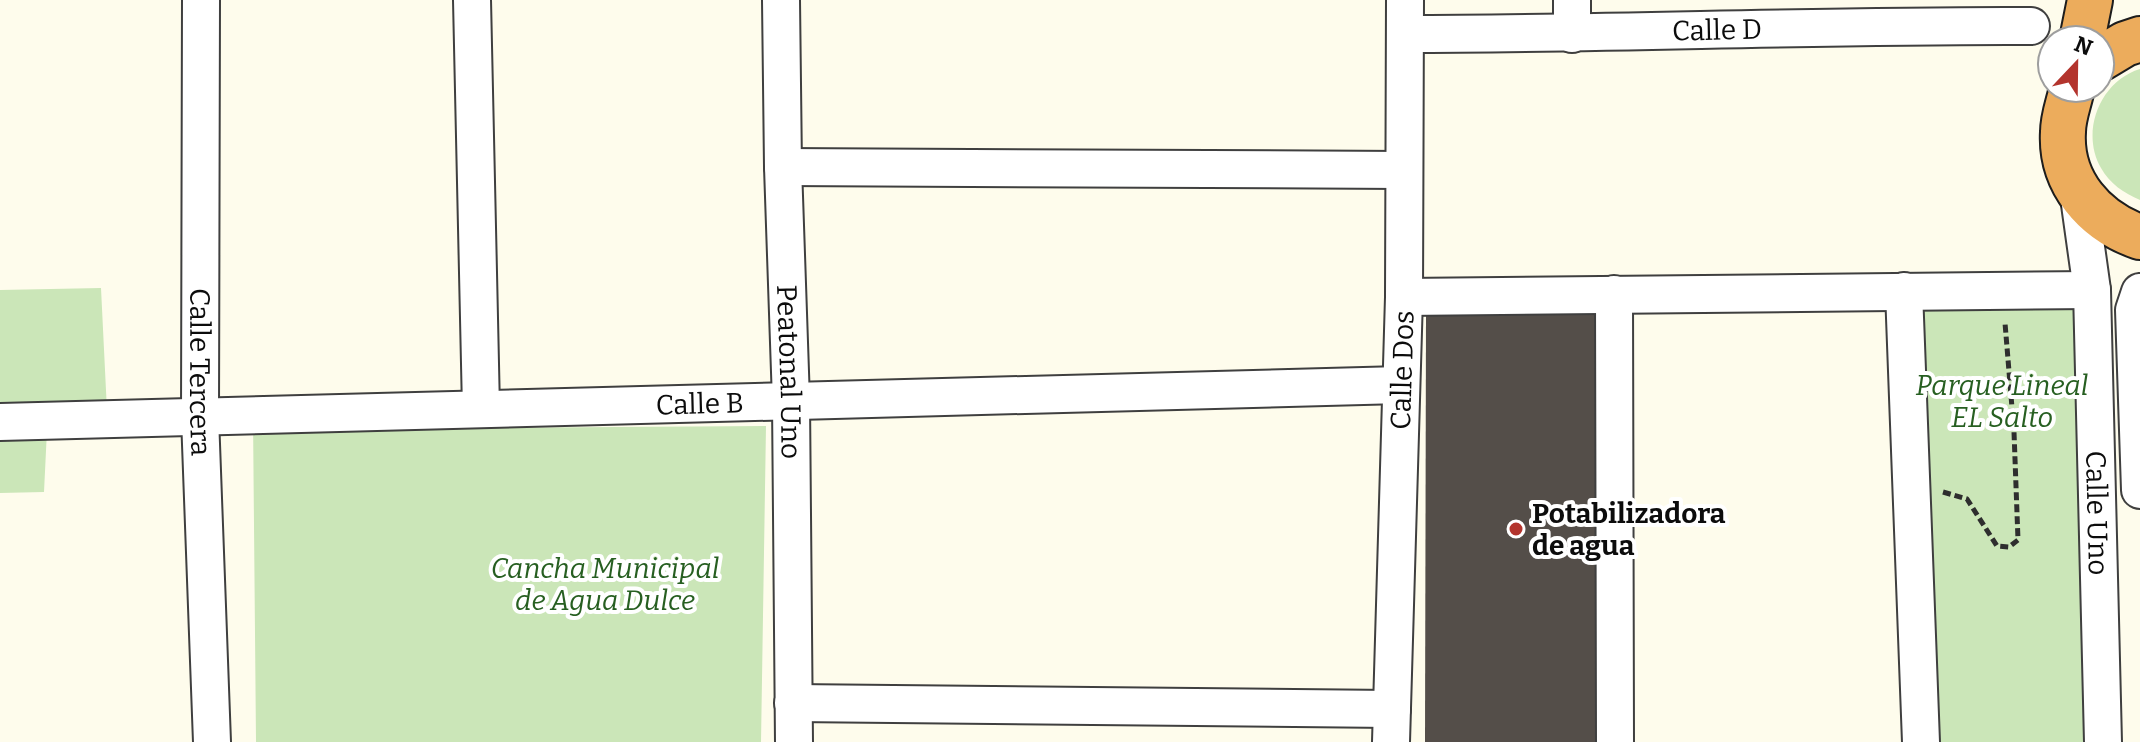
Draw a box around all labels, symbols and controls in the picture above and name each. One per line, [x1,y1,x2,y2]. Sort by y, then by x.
street label: Calle D [1672,13,1762,48]
north arrow [2036,24,2116,104]
text: N [2070,30,2096,62]
street label: Peatonal Uno [770,284,808,459]
street label: Calle Tercera [183,288,217,457]
street label: Calle Dos [1384,310,1421,430]
park label: Parque Lineal EL Salto [1916,369,2088,434]
street label: Calle B [655,386,744,422]
street label: Calle Uno [2079,450,2115,576]
place label: Potabilizadora de agua [1532,497,1726,562]
marker: Potabilizadora de agua [1507,520,1525,538]
park label: Cancha Municipal de Agua Dulce [491,552,719,617]

